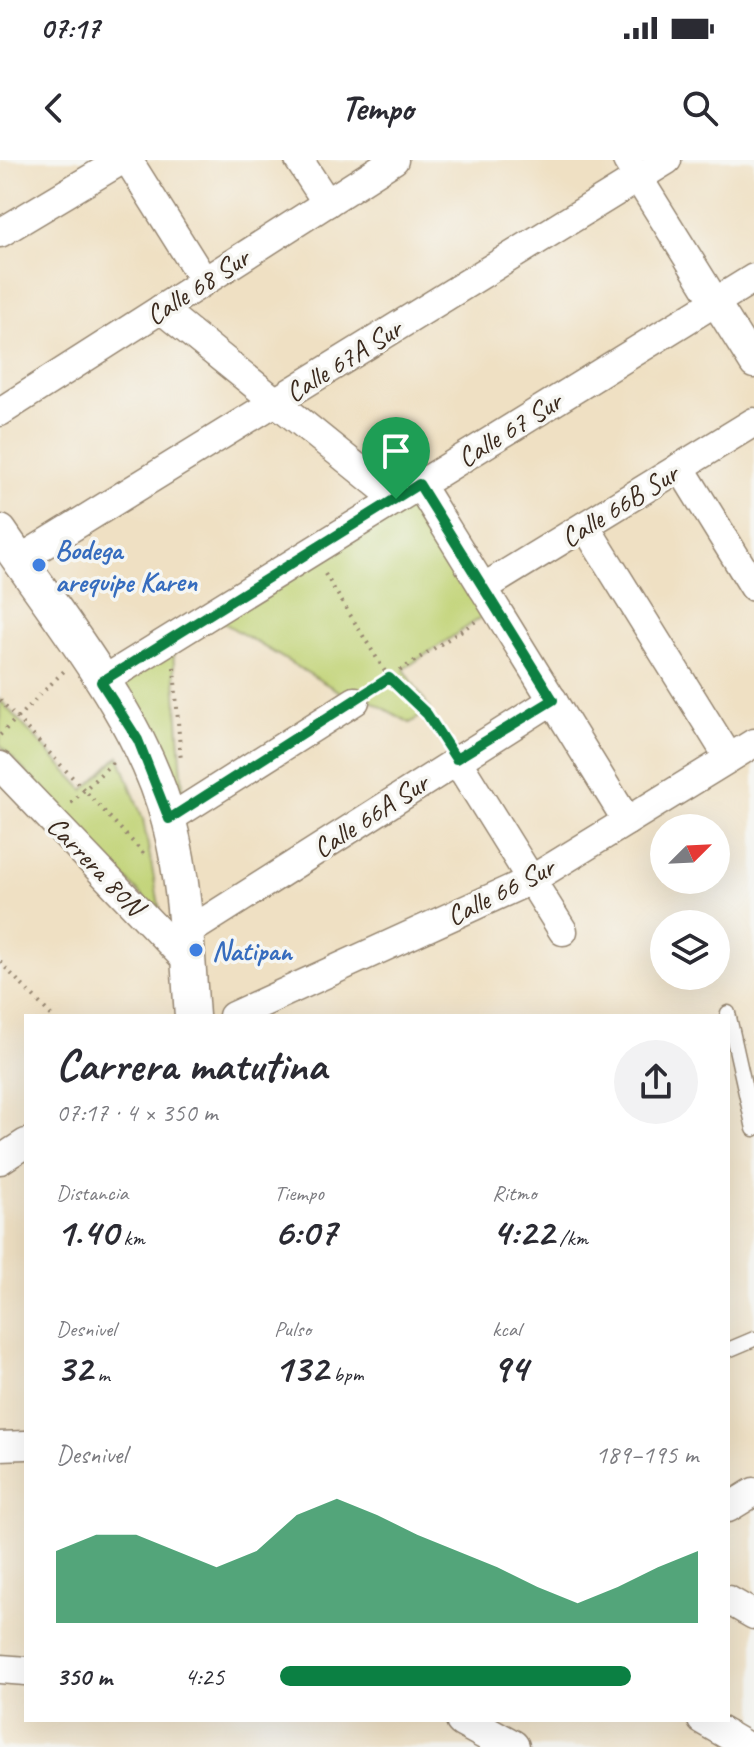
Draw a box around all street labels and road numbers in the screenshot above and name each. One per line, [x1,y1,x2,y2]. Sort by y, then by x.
street label: Calle 68 Sur [139,238,258,333]
street label: Calle 67A Sur [279,310,410,410]
street label: Calle 67 Sur [451,382,570,475]
street label: Calle 66B Sur [554,454,687,555]
street label: Calle 66A Sur [306,764,437,866]
street label: Carrera 80N [40,808,155,926]
street label: Calle 66 Sur [440,848,563,933]

